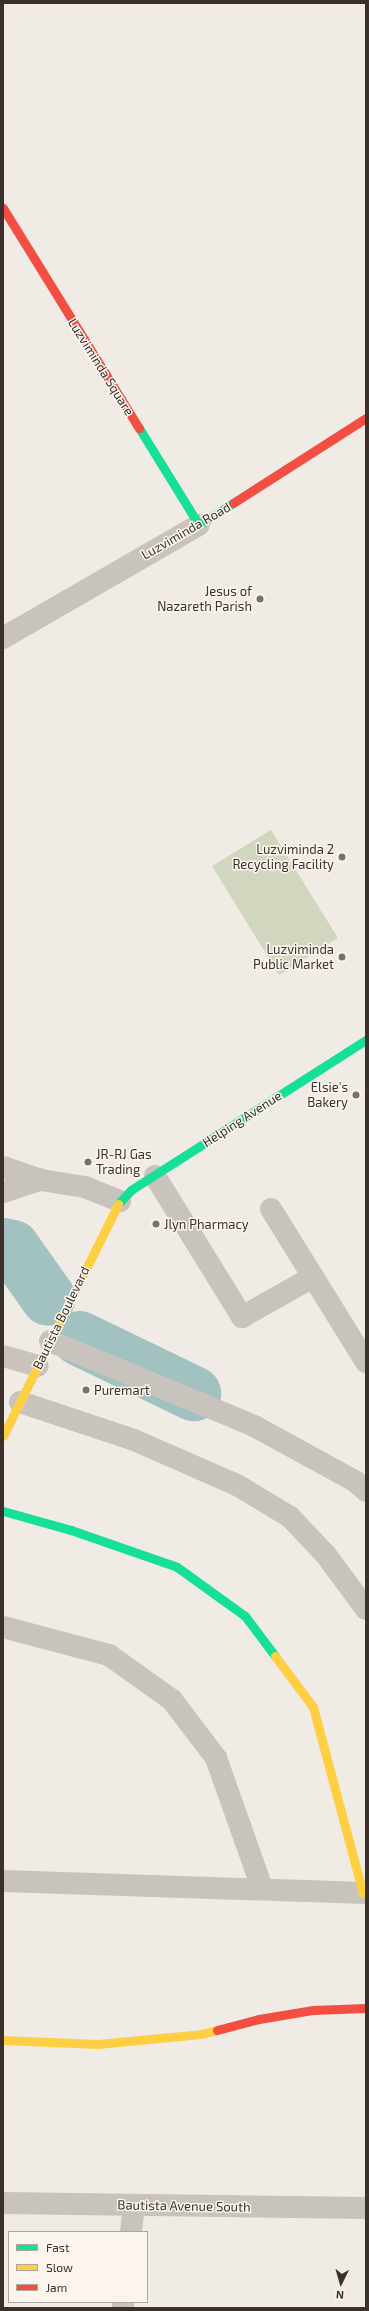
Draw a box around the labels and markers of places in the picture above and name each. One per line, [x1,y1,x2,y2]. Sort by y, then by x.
place label: Jesus of Nazareth Parish [157,584,252,615]
marker: Jesus of Nazareth Parish [255,594,265,604]
place label: Luzviminda 2 Recycling Facility [232,842,334,873]
marker: Luzviminda 2 Recycling Facility [337,852,347,862]
place label: Luzviminda Public Market [253,942,334,973]
marker: Luzviminda Public Market [337,952,347,962]
place label: Elsie's Bakery [307,1080,348,1111]
marker: Elsie's Bakery [351,1090,361,1100]
place label: JR-RJ Gas Trading [96,1147,152,1178]
marker: JR-RJ Gas Trading [83,1157,93,1167]
place label: Jlyn Pharmacy [164,1216,249,1232]
marker: Jlyn Pharmacy [151,1219,161,1229]
place label: Puremart [94,1382,150,1398]
marker: Puremart [81,1385,91,1395]

